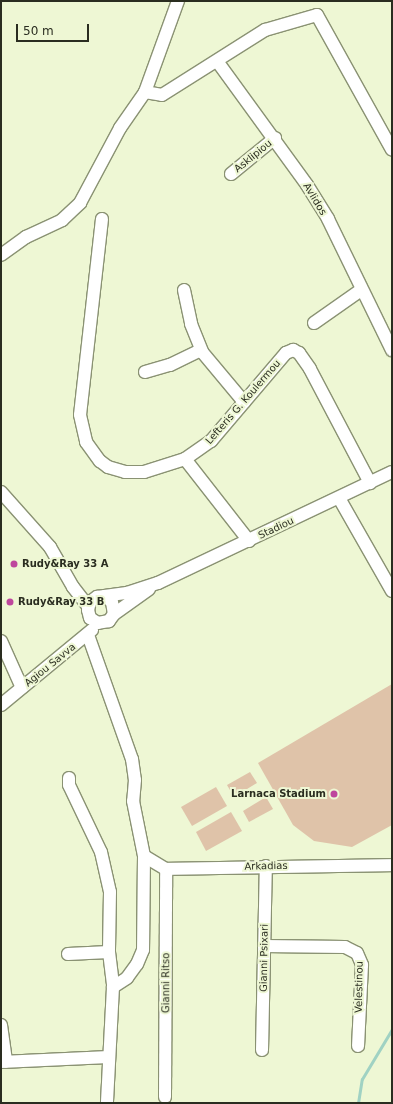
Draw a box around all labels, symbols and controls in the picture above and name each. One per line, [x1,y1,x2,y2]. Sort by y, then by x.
scale bar [18,16,91,42]
text: 50 m [23,24,54,38]
street label: Asklipiou [232,137,274,175]
street label: Avlidos [301,181,329,217]
street label: Lefteris G. Koulermou [203,357,283,447]
street label: Stadiou [256,515,296,541]
place label: Rudy&Ray 33 A [22,558,108,570]
marker: Rudy&Ray 33 A [9,559,19,569]
place label: Rudy&Ray 33 B [18,596,104,608]
marker: Rudy&Ray 33 B [5,597,15,607]
street label: Agiou Savva [22,641,78,689]
place label: Larnaca Stadium [231,788,326,800]
marker: Larnaca Stadium [329,789,339,799]
street label: Arkadias [244,860,288,872]
street label: Gianni Psixari [257,924,271,992]
street label: Gianni Ritso [160,953,172,1013]
street label: Velestinou [353,961,365,1013]

